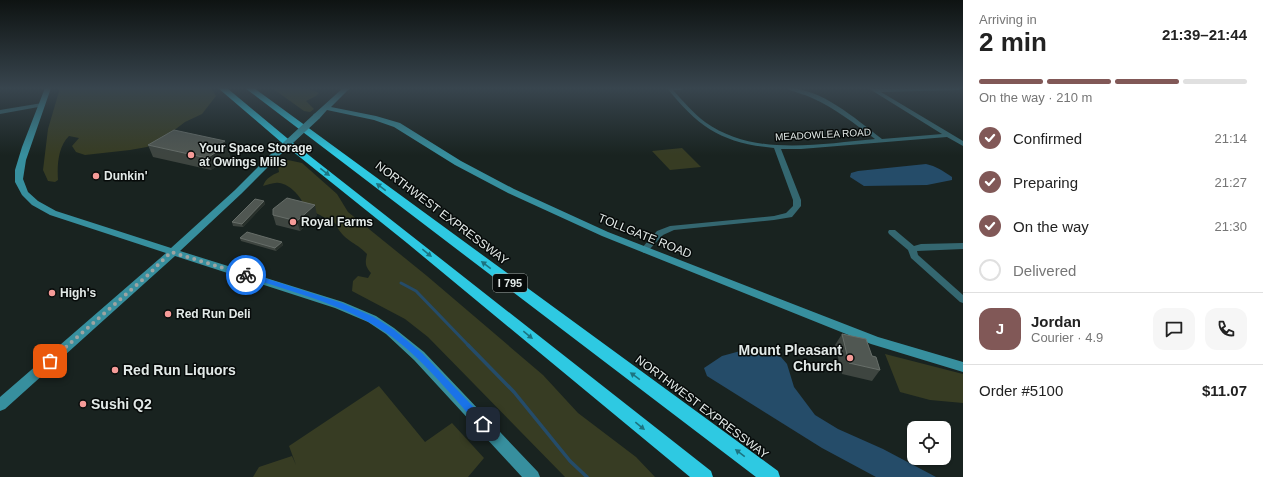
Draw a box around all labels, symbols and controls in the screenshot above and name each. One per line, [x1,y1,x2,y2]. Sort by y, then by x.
text: Arriving in [979,12,1037,27]
text: 21:39–21:44 [1162,26,1247,43]
text: 2 min [979,27,1047,57]
text: On the way · 210 m [979,90,1092,105]
street label: MEADOWLEA ROAD [775,126,871,143]
icon: check [979,127,1001,149]
text: Confirmed [1013,130,1082,147]
text: 21:14 [1214,131,1247,146]
place label: Your Space Storage at Owings Mills [199,141,312,169]
marker: Your Space Storage at Owings Mills [186,150,196,160]
street label: NORTHWEST EXPRESSWAY [373,158,511,268]
one-way arrow [320,168,331,177]
place label: Dunkin' [104,169,148,183]
marker: Dunkin' [91,171,101,181]
icon: check [979,171,1001,193]
text: Preparing [1013,174,1078,191]
text: 21:27 [1214,175,1247,190]
one-way arrow [376,183,387,192]
street label: TOLLGATE ROAD [596,211,694,261]
place label: Royal Farms [301,215,373,229]
icon: check [979,215,1001,237]
marker: Royal Farms [288,217,298,227]
text: On the way [1013,218,1089,235]
text: 21:30 [1214,219,1247,234]
one-way arrow [422,249,433,257]
courier [226,255,266,295]
one-way arrow [480,261,491,269]
text: Delivered [1013,262,1076,279]
icon: bike [235,264,257,286]
road number: I 795 [493,274,527,292]
place label: High's [60,286,97,300]
marker: High's [47,288,57,298]
place label: Red Run Deli [176,307,251,321]
button: chat [1153,308,1195,350]
button: phone [1205,308,1247,350]
marker: Red Run Deli [163,309,173,319]
text: Jordan [1031,313,1081,330]
text: J [996,320,1004,337]
text: Courier · 4.9 [1031,330,1103,345]
one-way arrow [523,331,534,339]
place label: Mount Pleasant Church [739,342,842,374]
pin [33,344,67,378]
icon: bag [39,350,61,372]
street label: NORTHWEST EXPRESSWAY [633,352,771,462]
marker: Mount Pleasant Church [845,353,855,363]
place label: Red Run Liquors [123,362,236,378]
marker: Red Run Liquors [110,365,120,375]
one-way arrow [630,372,641,380]
text: Order #5100 [979,382,1063,399]
text: $11.07 [1202,382,1247,399]
place label: Sushi Q2 [91,396,152,412]
marker: Sushi Q2 [78,399,88,409]
pin [466,407,500,441]
icon: home [472,413,494,435]
one-way arrow [635,421,646,430]
map controls [907,421,951,465]
button: locate [907,421,951,465]
one-way arrow [734,449,745,458]

